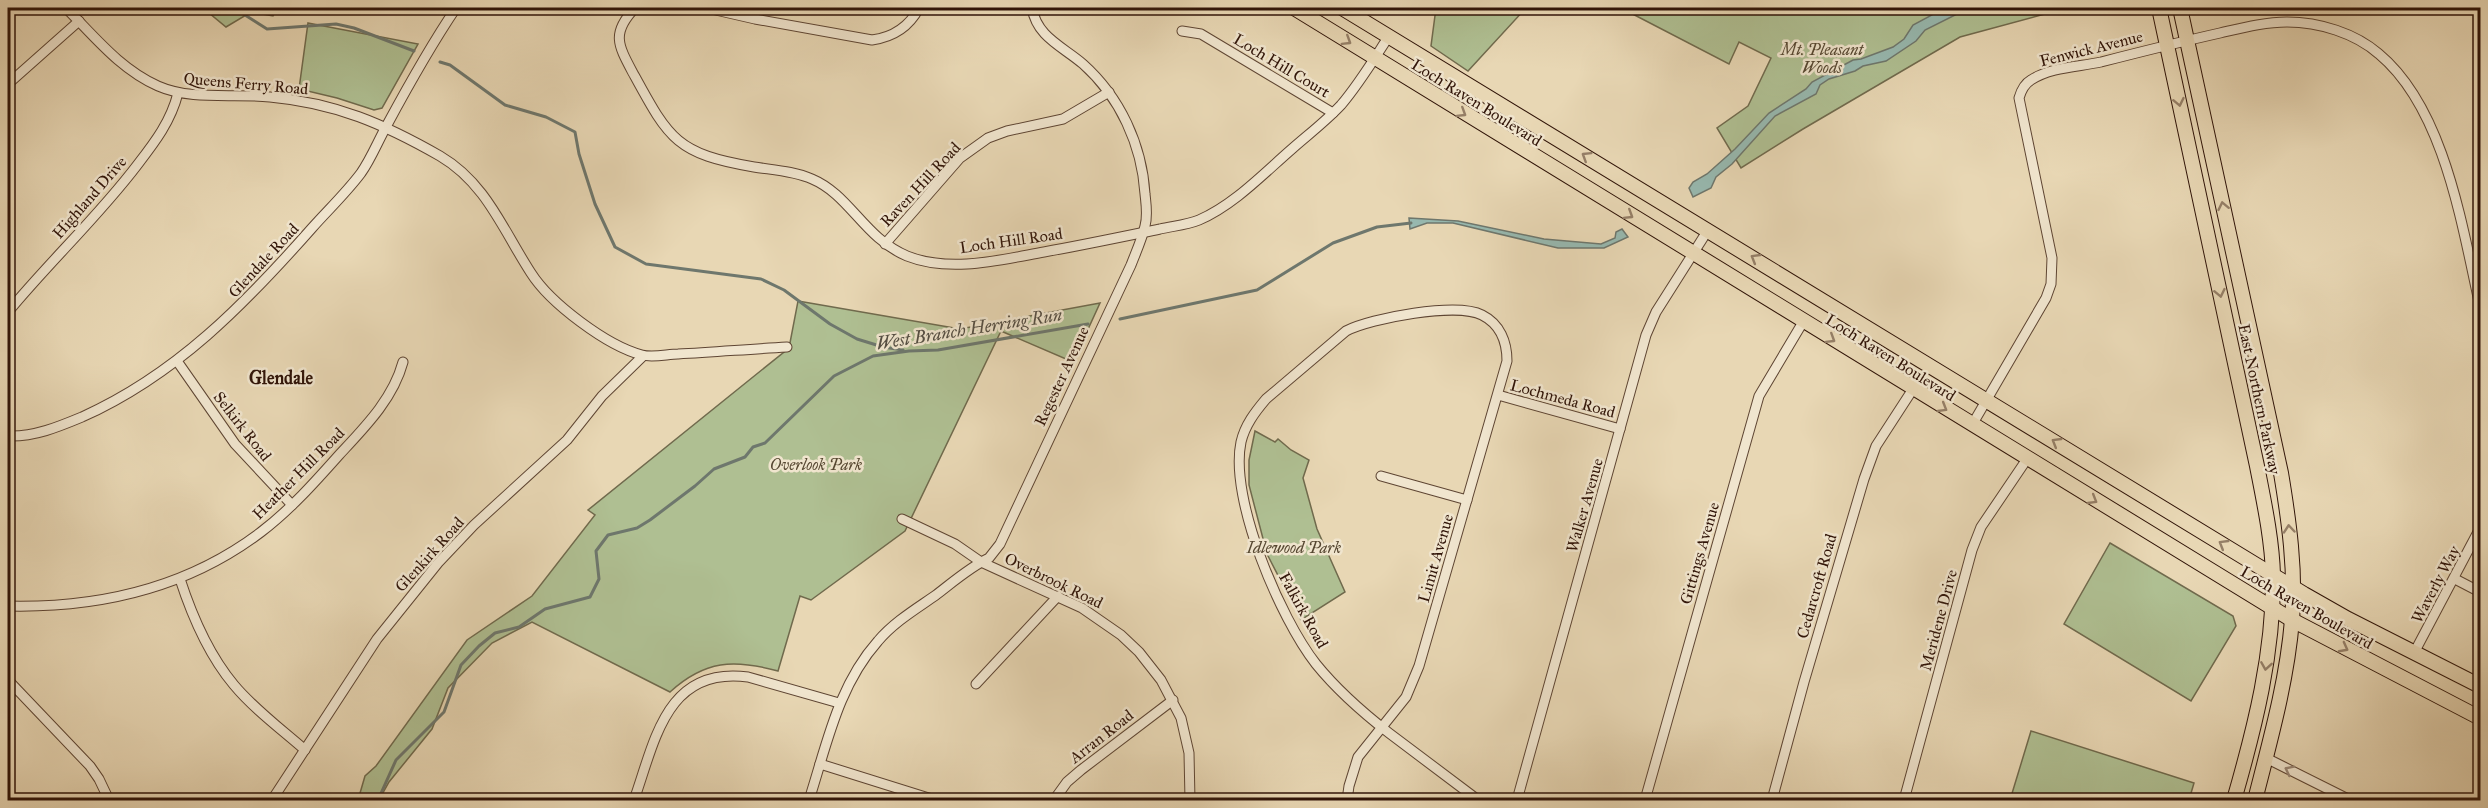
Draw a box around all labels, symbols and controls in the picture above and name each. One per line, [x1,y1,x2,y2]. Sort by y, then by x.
street label: Fenwick Avenue [2038,26,2145,70]
street label: Loch Hill Court [1230,29,1334,102]
one-way arrow [1341,33,1351,45]
park label: Mt. Pleasant Woods [1779,40,1864,77]
street label: Loch Raven Boulevard [1408,55,1545,150]
street label: Queens Ferry Road [183,69,309,98]
one-way arrow [2172,97,2185,107]
one-way arrow [1456,105,1467,116]
street label: Raven Hill Road [876,138,964,231]
one-way arrow [1582,151,1592,163]
street label: Highland Drive [48,152,131,243]
one-way arrow [2217,201,2230,211]
one-way arrow [1623,207,1633,219]
street label: Glendale Road [224,219,303,301]
street label: Loch Hill Road [958,224,1064,257]
one-way arrow [1751,254,1761,266]
one-way arrow [2213,288,2226,298]
water label: West Branch Herring Run [874,303,1064,355]
street label: Loch Raven Boulevard [1822,310,1959,405]
street label: East Northern Parkway [2234,322,2285,477]
street label: Regester Avenue [1030,323,1094,429]
one-way arrow [1825,331,1835,343]
district label: Glendale [249,367,314,389]
street label: Lochmeda Road [1508,375,1618,422]
street label: Selkirk Road [210,388,276,465]
one-way arrow [1937,400,1947,412]
street label: Heather Hill Road [248,423,348,523]
one-way arrow [2052,438,2062,450]
park label: Overlook Park [770,455,862,474]
street label: Walker Avenue [1562,456,1607,554]
one-way arrow [2087,492,2097,504]
street label: Gittings Avenue [1676,500,1724,607]
street label: Limit Avenue [1414,511,1457,605]
street label: Glenkirk Road [391,513,468,596]
one-way arrow [2283,525,2296,534]
street label: Cedarcroft Road [1793,532,1840,641]
park label: Idlewood Park [1246,538,1341,557]
one-way arrow [2219,539,2229,551]
street label: Waverly Way [2407,542,2464,626]
street label: Overbrook Road [1001,548,1106,612]
street label: Loch Raven Boulevard [2237,562,2376,653]
street label: Meridene Drive [1916,567,1961,673]
street label: Falkirk Road [1275,569,1332,652]
one-way arrow [2337,641,2348,652]
one-way arrow [2260,661,2272,670]
street label: Arran Road [1065,706,1137,768]
one-way arrow [2285,766,2296,777]

